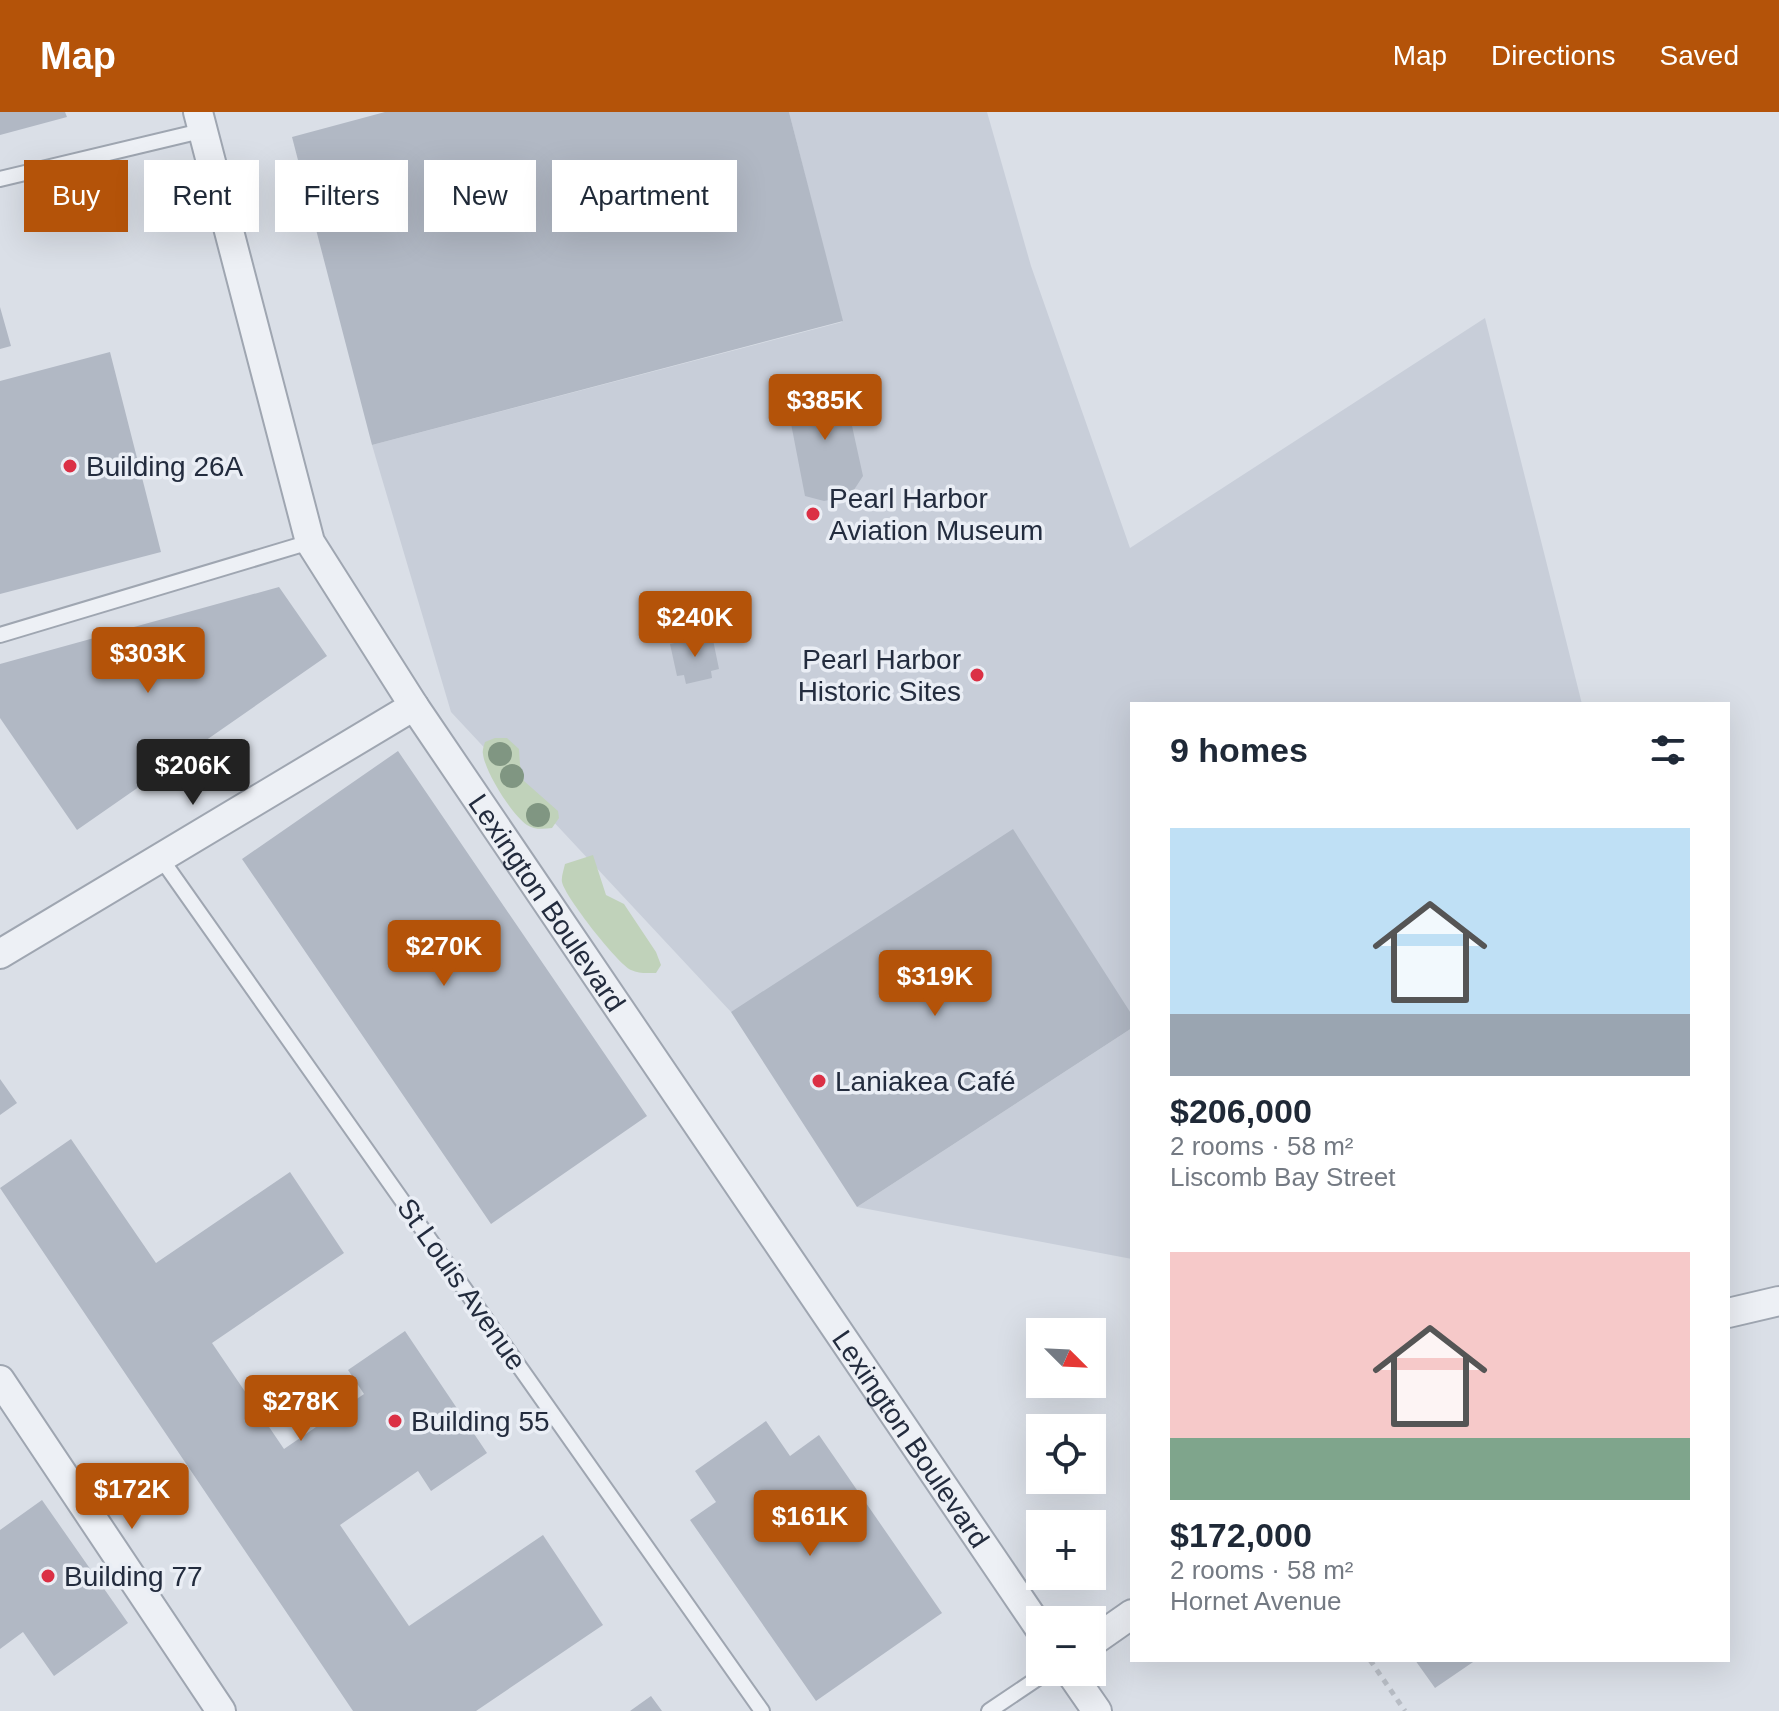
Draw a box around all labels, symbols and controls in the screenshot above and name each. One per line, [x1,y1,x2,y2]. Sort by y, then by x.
text: Map [40,35,116,77]
text: Map [1393,40,1447,71]
text: Directions [1491,40,1616,71]
text: Saved [1660,40,1739,71]
chip: Buy [24,160,128,232]
chip: Rent [144,160,259,232]
chip: Filters [275,160,408,232]
chip: New [424,160,536,232]
chip: Apartment [552,160,737,232]
pin: $385K [769,374,881,442]
text: $385K [787,385,863,415]
place label: Building 26A [86,451,244,482]
marker: Building 26A [61,457,79,475]
place label: Pearl Harbor Aviation Museum [829,483,1043,546]
marker: Pearl Harbor Aviation Museum [804,505,822,523]
pin: $240K [639,591,751,659]
text: $240K [657,602,733,632]
pin: $303K [92,627,204,695]
text: $303K [110,638,186,668]
place label: Pearl Harbor Historic Sites [798,644,961,707]
marker: Pearl Harbor Historic Sites [968,666,986,684]
icon: filters [1646,728,1690,772]
text: 9 homes [1170,731,1308,769]
pin: $206K [137,739,249,807]
text: $206K [155,750,231,780]
street label: Lexington Boulevard [462,788,631,1017]
icon: home [1358,880,1502,1024]
pin: $270K [388,920,500,988]
text: $270K [406,931,482,961]
pin: $319K [879,950,991,1018]
text: $319K [897,961,973,991]
place label: Laniakea Café [835,1066,1016,1097]
marker: Laniakea Café [810,1072,828,1090]
text: $206,000 [1170,1092,1312,1130]
text: 2 rooms · 58 m² [1170,1131,1354,1161]
text: Liscomb Bay Street [1170,1162,1395,1192]
street label: St Louis Avenue [391,1193,532,1376]
icon: home [1358,1304,1502,1448]
north arrow [1026,1318,1106,1398]
map controls [1026,1318,1106,1686]
street label: Lexington Boulevard [826,1325,995,1553]
pin: $278K [245,1375,357,1443]
text: $278K [263,1386,339,1416]
place label: Building 55 [411,1406,550,1437]
marker: Building 55 [386,1412,404,1430]
button: locate [1026,1414,1106,1494]
pin: $172K [76,1463,188,1531]
text: $172K [94,1474,170,1504]
pin: $161K [754,1490,866,1558]
text: $161K [772,1501,848,1531]
button: + [1026,1510,1106,1590]
text: $172,000 [1170,1516,1312,1554]
text: 2 rooms · 58 m² [1170,1555,1354,1585]
place label: Building 77 [64,1561,203,1592]
marker: Building 77 [39,1567,57,1585]
text: Hornet Avenue [1170,1586,1342,1616]
button: − [1026,1606,1106,1686]

